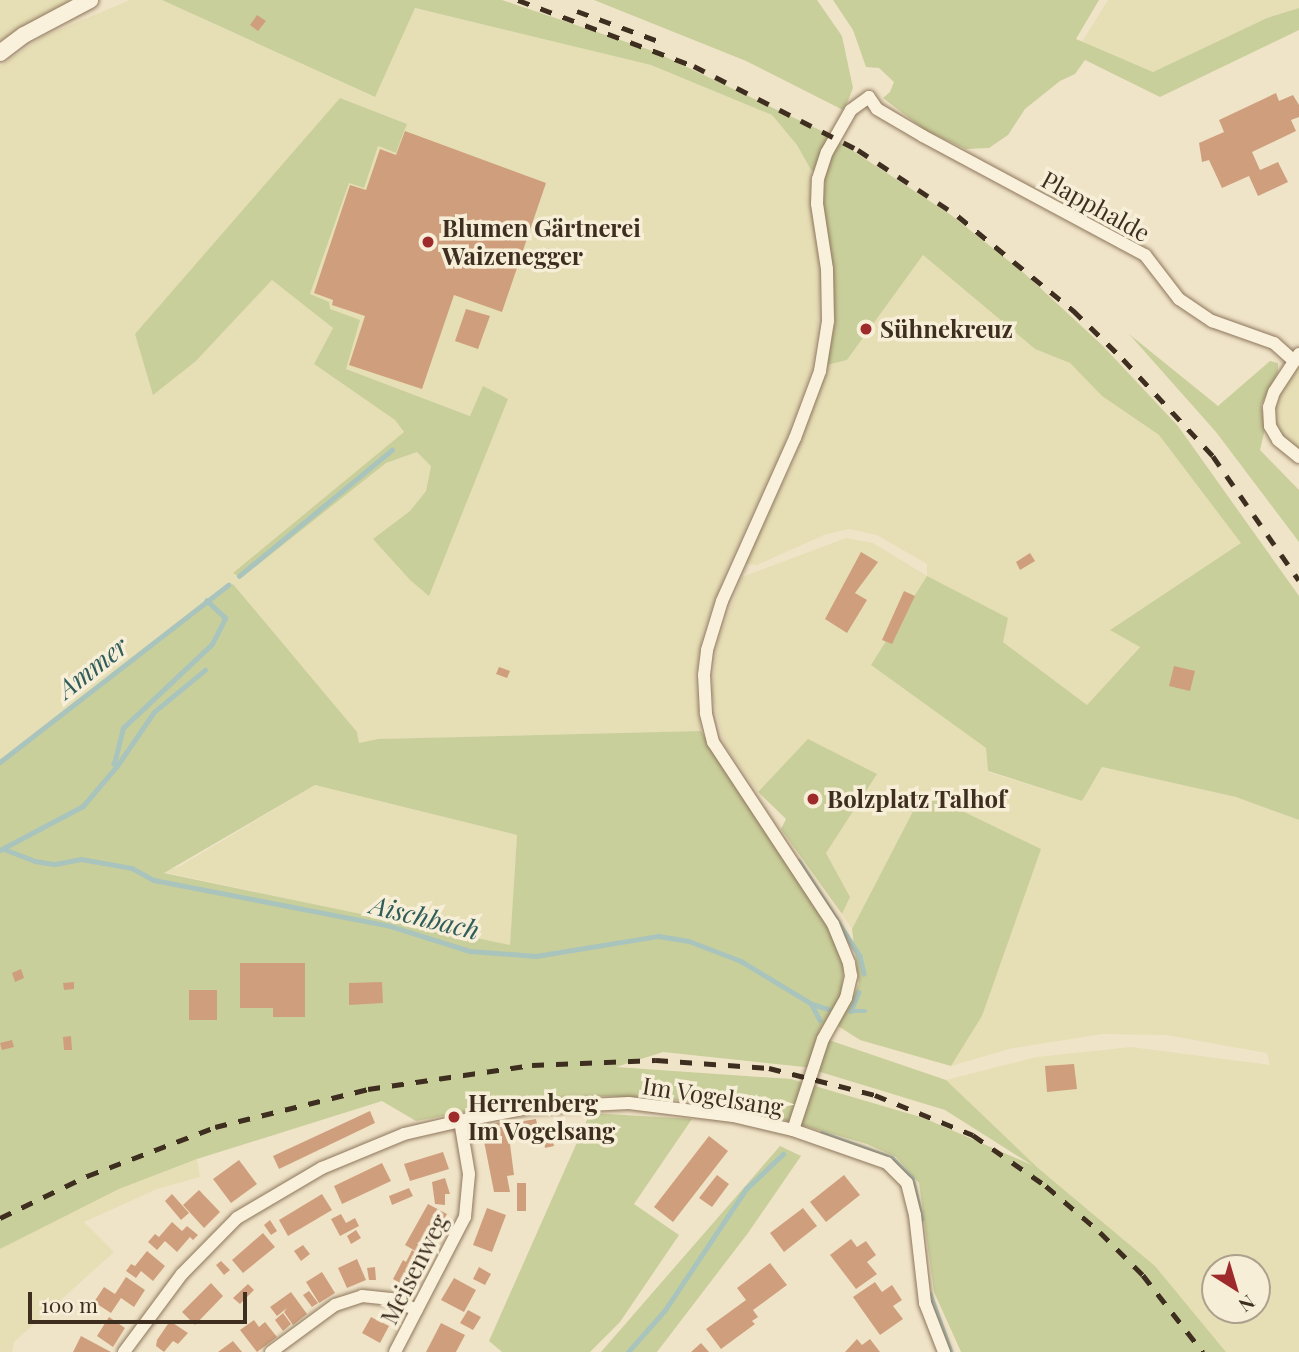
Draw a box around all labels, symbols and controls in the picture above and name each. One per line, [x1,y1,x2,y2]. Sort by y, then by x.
street label: Plapphalde [1037,164,1155,248]
place label: Blumen Gärtnerei Waizenegger [442,214,641,270]
marker: Blumen Gärtnerei Waizenegger [420,234,436,250]
place label: Sühnekreuz [880,315,1013,343]
marker: Sühnekreuz [858,321,874,337]
water label: Ammer [51,630,133,704]
place label: Bolzplatz Talhof [827,785,1007,813]
marker: Bolzplatz Talhof [805,791,821,807]
water label: Aischbach [367,888,483,946]
street label: Im Vogelsang [640,1071,786,1121]
place label: Herrenberg Im Vogelsang [468,1089,616,1145]
marker: Herrenberg Im Vogelsang [446,1109,462,1125]
street label: Meisenweg [374,1209,454,1329]
north arrow [1201,1254,1271,1324]
scale bar [32,1278,250,1322]
text: 100 m [41,1290,98,1318]
text: N [1234,1290,1261,1319]

